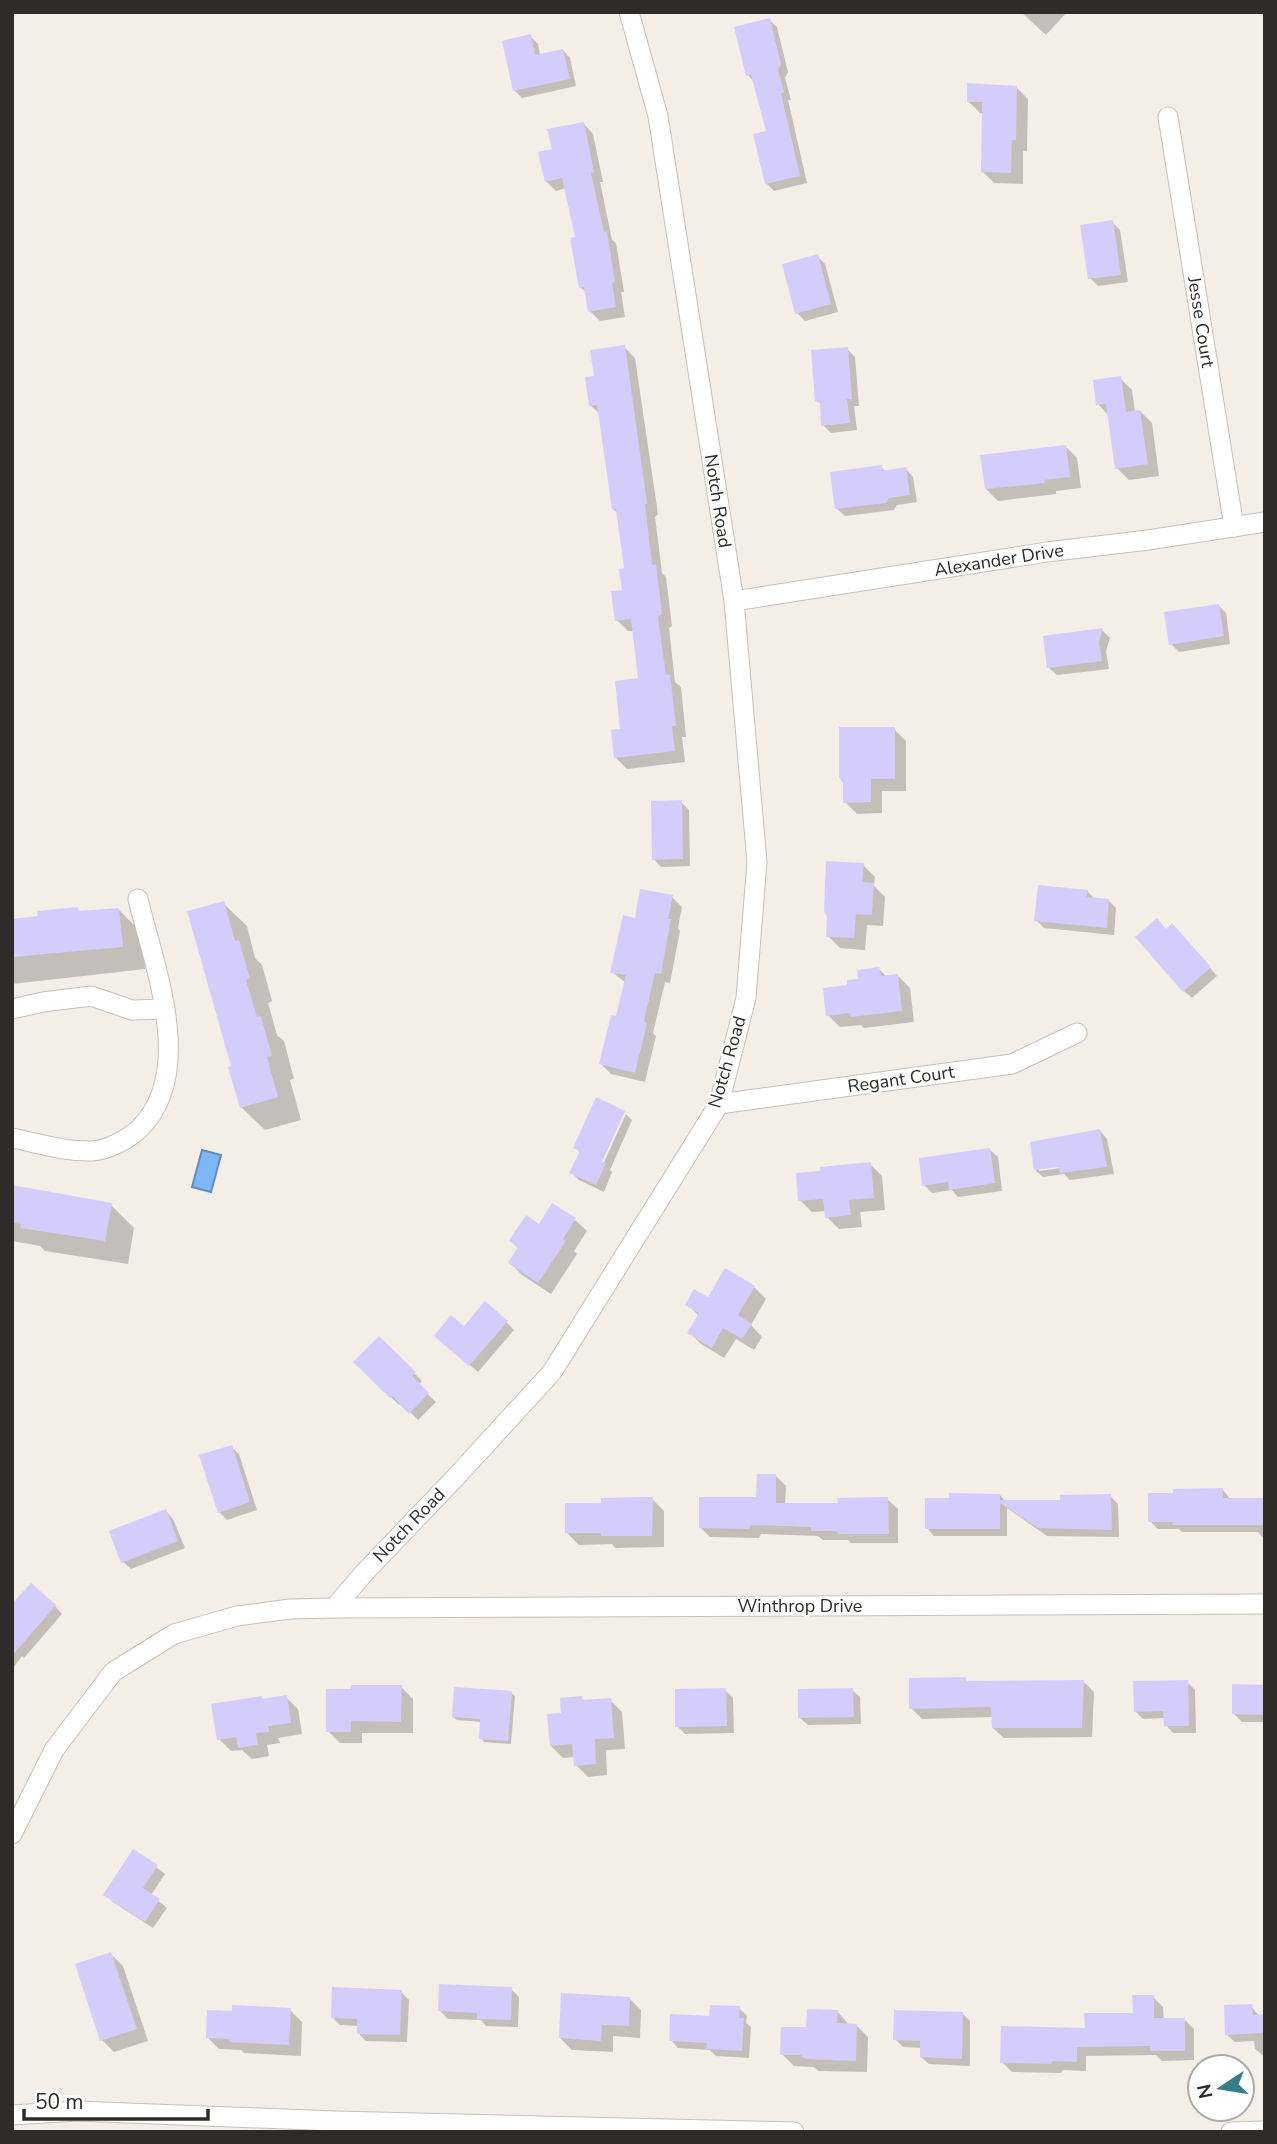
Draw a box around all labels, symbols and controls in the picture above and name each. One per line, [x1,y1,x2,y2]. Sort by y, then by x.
street label: Jesse Court [1182,274,1220,370]
street label: Notch Road [699,452,737,550]
street label: Alexander Drive [933,538,1065,582]
street label: Notch Road [702,1013,752,1111]
street label: Regant Court [846,1060,957,1098]
street label: Notch Road [368,1483,450,1567]
street label: Winthrop Drive [738,1594,862,1618]
north arrow [1186,2053,1256,2123]
scale bar [24,2078,208,2122]
text: N [1191,2082,1220,2101]
text: 50 m [35,2088,84,2116]

